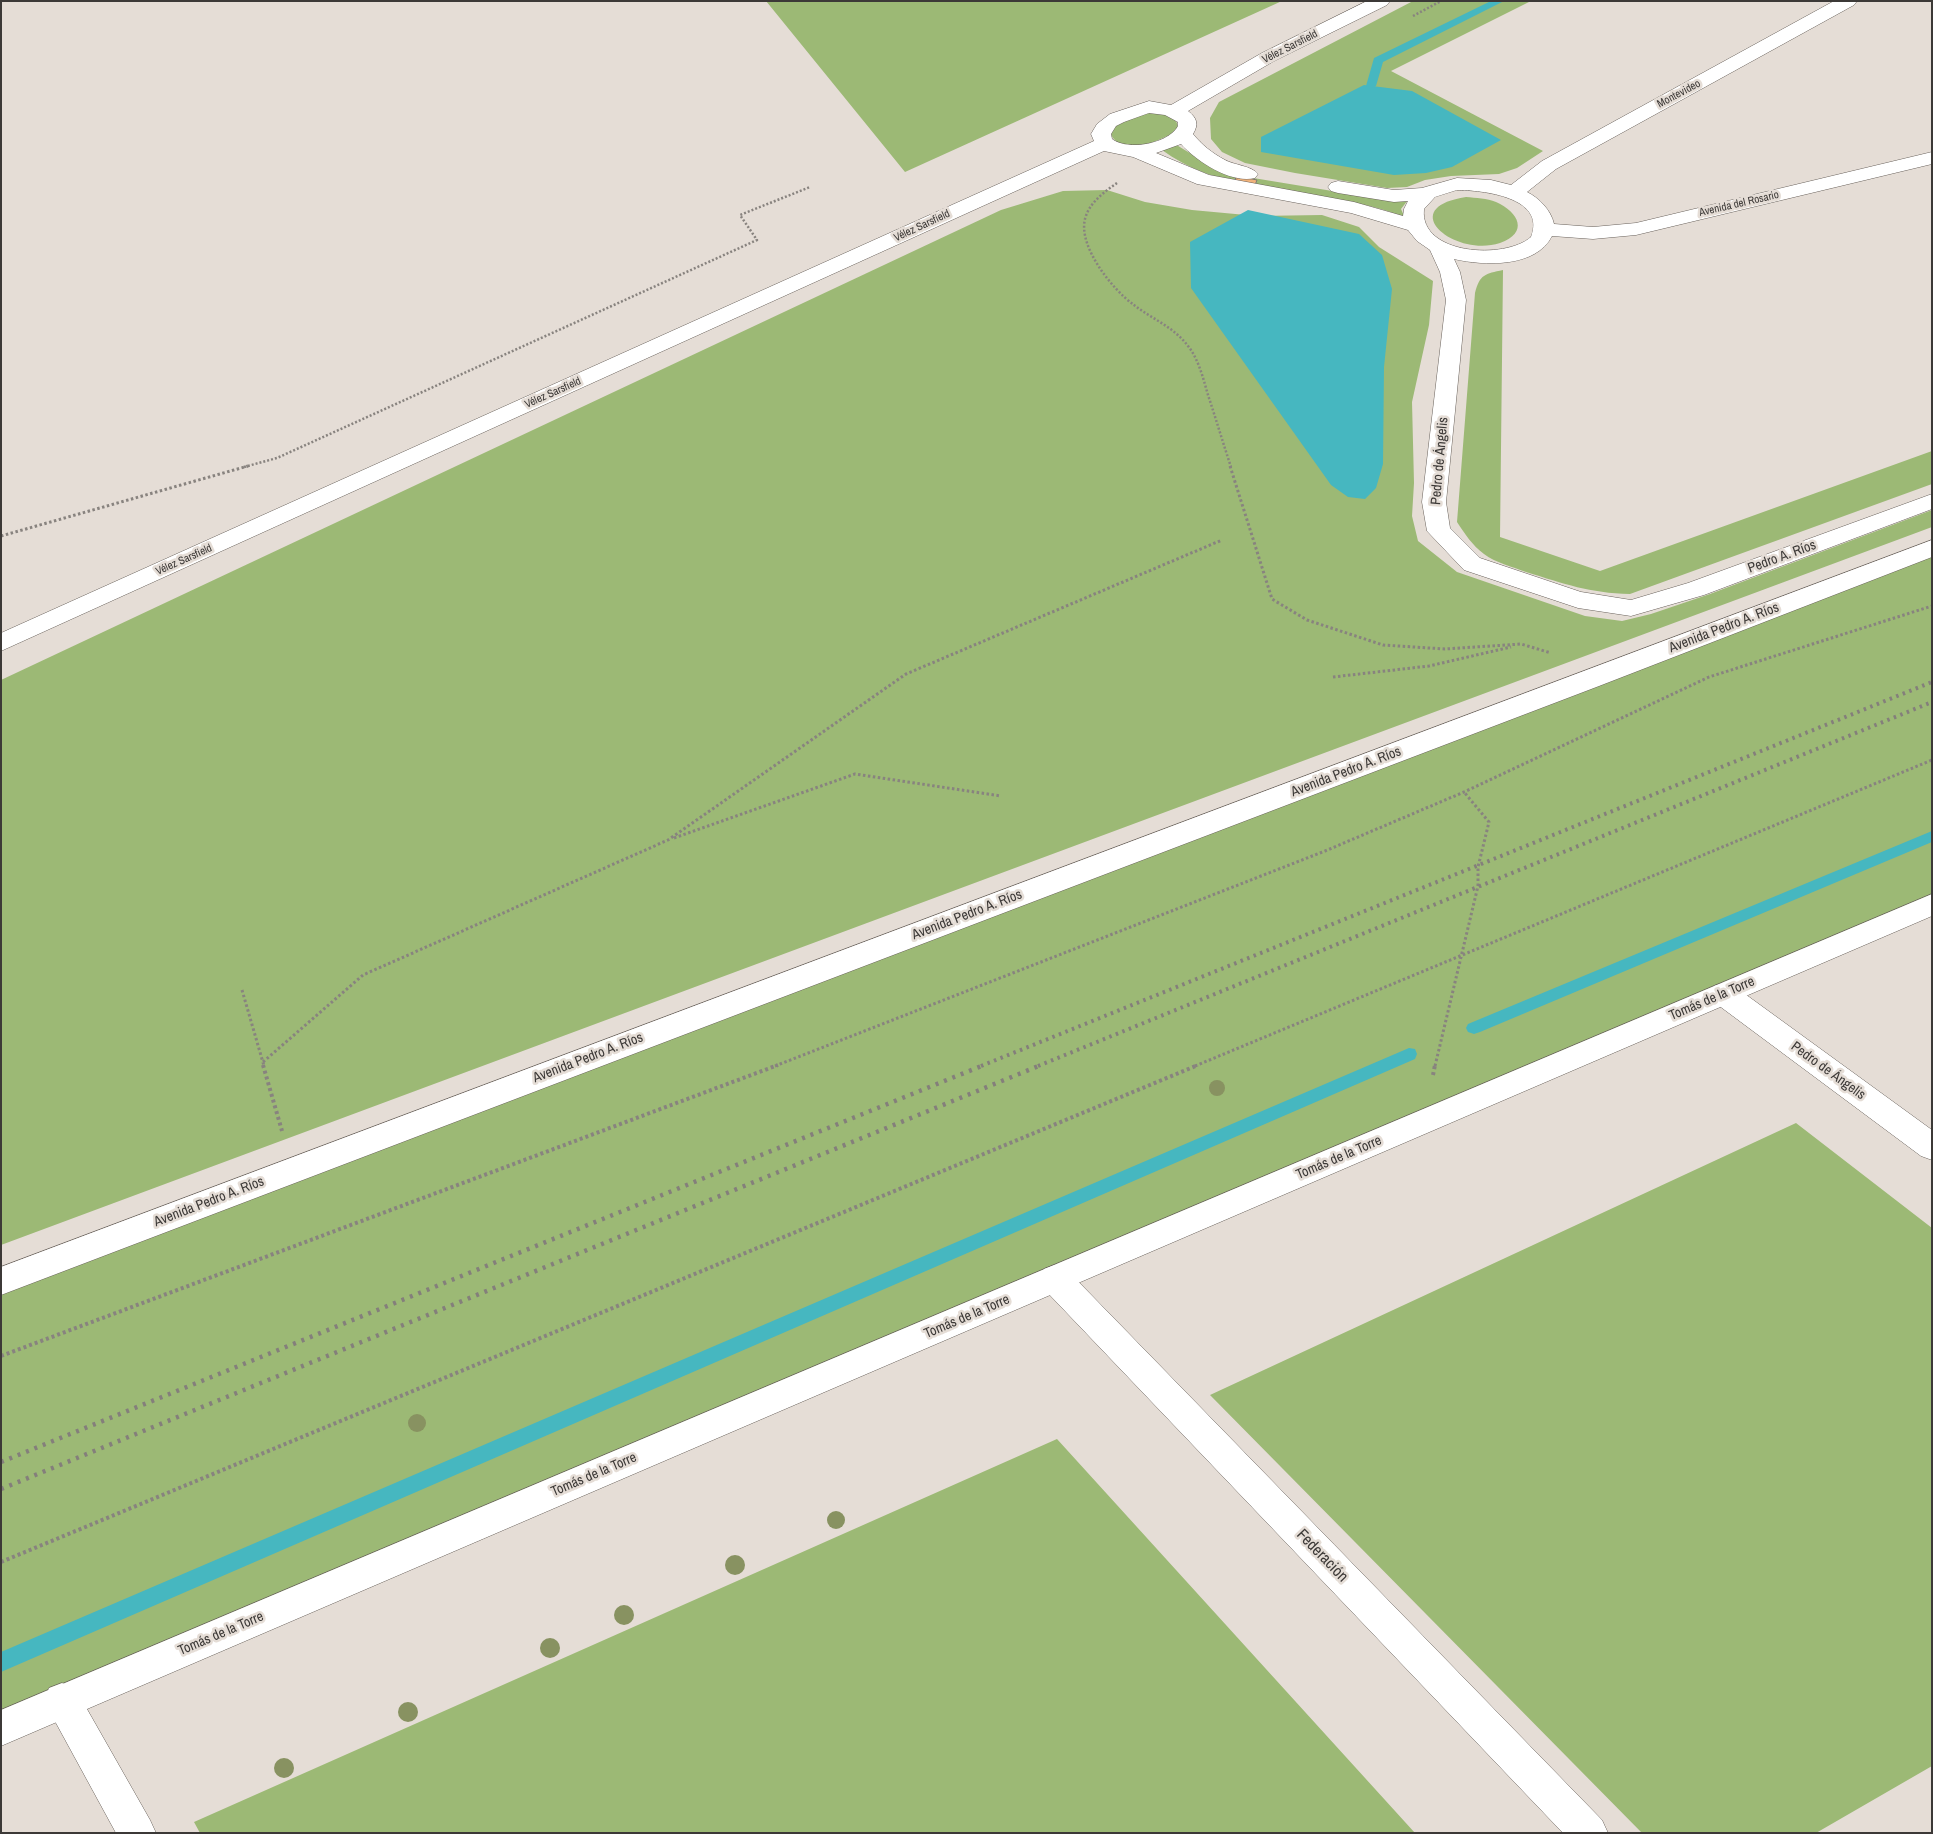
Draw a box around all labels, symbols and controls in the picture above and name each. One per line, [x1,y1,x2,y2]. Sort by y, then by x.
street label: Vélez Sarsfield [1260,27,1320,67]
street label: Montevideo [1655,77,1703,111]
street label: Avenida del Rosario [1698,188,1780,220]
street label: Vélez Sarsfield [892,207,952,245]
street label: Vélez Sarsfield [523,375,583,411]
street label: Pedro de Ángelis [1428,416,1452,506]
street label: Pedro A. Ríos [1746,537,1818,577]
street label: Vélez Sarsfield [154,542,214,578]
street label: Avenida Pedro A. Ríos [1667,599,1781,657]
street label: Avenida Pedro A. Ríos [1289,743,1403,801]
street label: Avenida Pedro A. Ríos [910,886,1024,944]
street label: Tomás de la Torre [1667,973,1757,1025]
street label: Avenida Pedro A. Ríos [531,1029,645,1087]
street label: Pedro de Ángelis [1787,1038,1869,1104]
street label: Tomás de la Torre [1294,1132,1384,1184]
street label: Avenida Pedro A. Ríos [152,1173,266,1231]
street label: Tomás de la Torre [922,1291,1012,1343]
street label: Tomás de la Torre [549,1449,639,1501]
street label: Federación [1292,1526,1352,1586]
street label: Tomás de la Torre [176,1608,266,1660]

